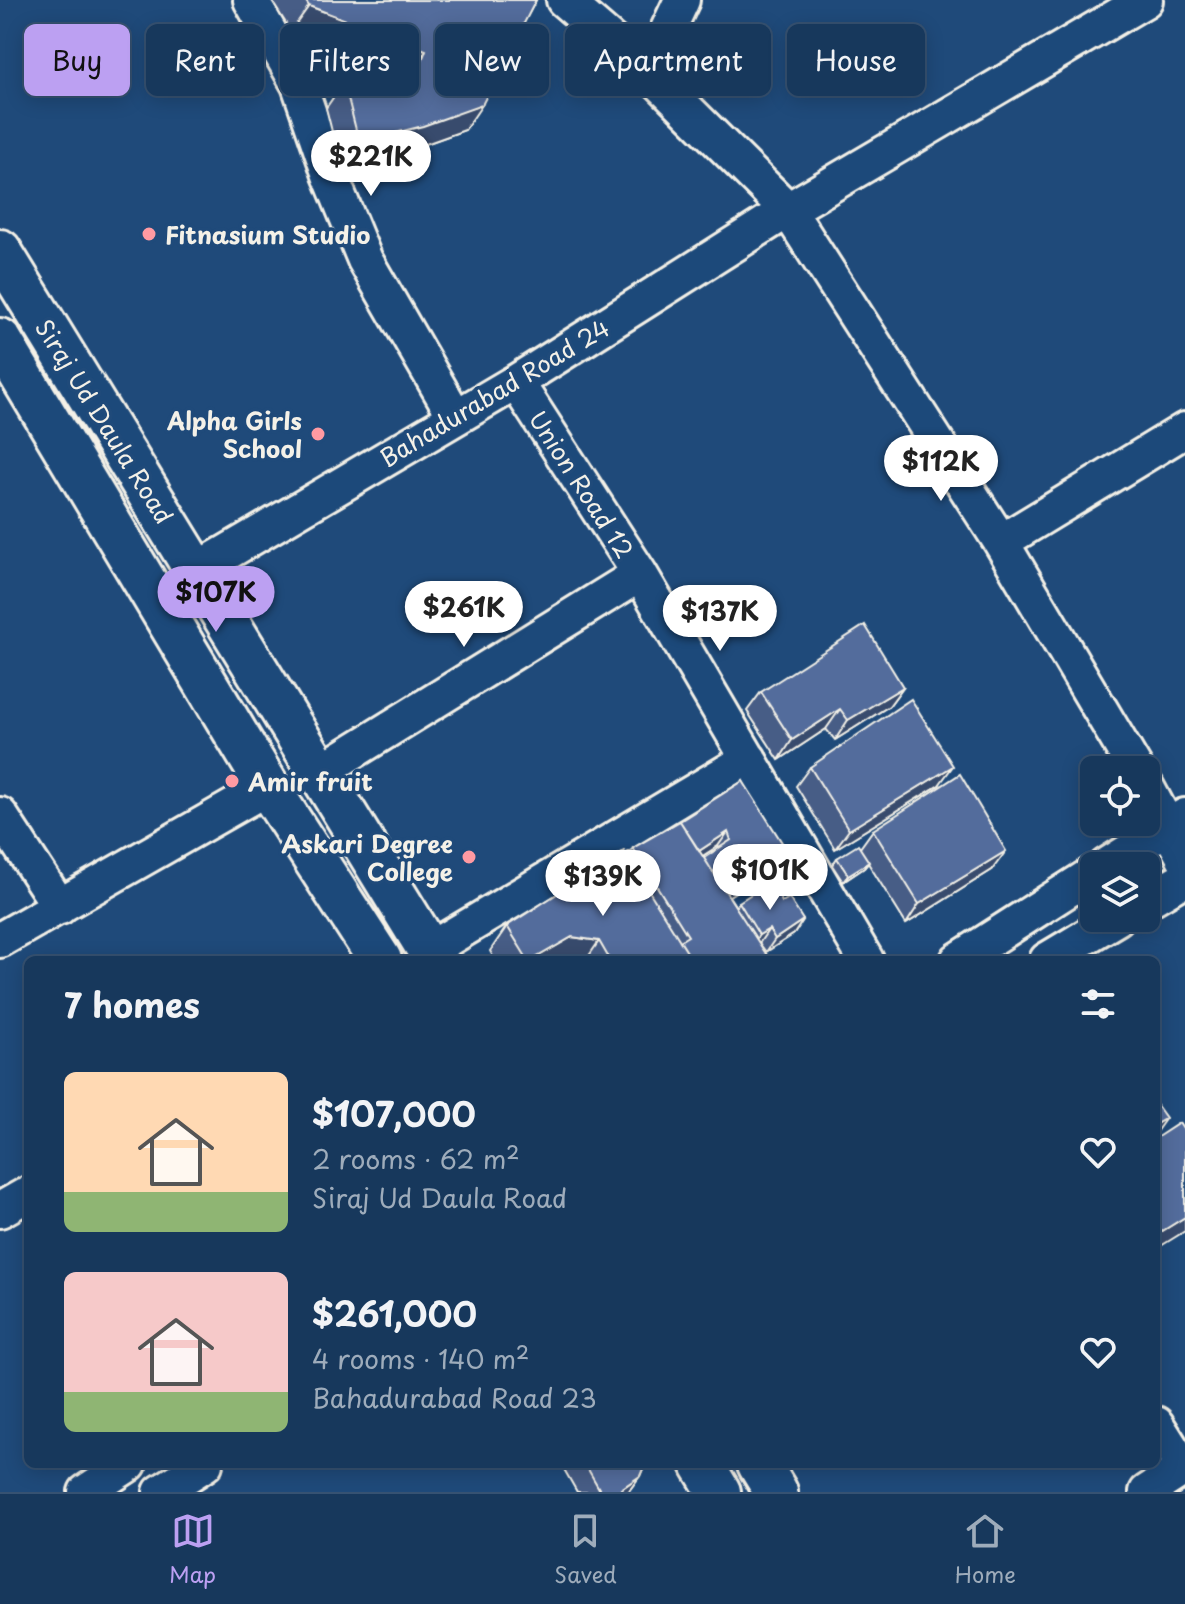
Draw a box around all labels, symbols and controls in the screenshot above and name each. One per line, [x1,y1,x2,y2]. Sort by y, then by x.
chip: Buy [24,24,130,96]
chip: Rent [146,24,264,96]
chip: Filters [280,24,419,96]
chip: New [435,24,549,96]
chip: Apartment [565,24,771,96]
chip: House [787,24,925,96]
pin: $221K [315,130,427,198]
text: $221K [329,136,413,175]
place label: Fitnasium Studio [165,216,370,252]
marker: Fitnasium Studio [140,225,158,243]
street label: Bahadurabad Road 24 [372,309,616,475]
street label: Siraj Ud Daula Road [27,312,183,530]
place label: Alpha Girls School [166,402,302,466]
street label: Union Road 12 [521,403,643,565]
marker: Alpha Girls School [309,425,327,443]
pin: $112K [885,435,997,503]
text: $112K [902,441,980,480]
pin: $107K [160,566,272,634]
text: $107K [176,572,256,611]
pin: $261K [408,581,520,649]
pin: $137K [664,585,776,653]
text: $261K [423,587,505,626]
text: $137K [681,591,759,630]
map controls [1080,756,1160,932]
button: locate [1080,756,1160,836]
place label: Amir fruit [247,763,373,799]
marker: Amir fruit [223,772,241,790]
place label: Askari Degree College [281,825,453,889]
pin: $101K [714,844,826,912]
marker: Askari Degree College [460,848,478,866]
pin: $139K [547,850,659,918]
text: $101K [731,850,809,889]
button: layers [1080,852,1160,932]
text: $139K [564,856,643,895]
text: 7 homes [64,978,200,1030]
icon: filters [1076,982,1120,1026]
text: $107,000 [312,1087,476,1139]
icon: home [128,1104,224,1200]
icon: heart [1076,1130,1120,1174]
text: 2 rooms · 62 m² [312,1139,520,1178]
text: Siraj Ud Daula Road [312,1178,567,1217]
text: $261,000 [312,1287,477,1339]
icon: home [128,1304,224,1400]
icon: heart [1076,1330,1120,1374]
text: 4 rooms · 140 m² [312,1339,530,1378]
text: Bahadurabad Road 23 [312,1378,597,1417]
tab: Map [169,1509,216,1590]
tab: Saved [554,1509,617,1590]
tab: Home [955,1509,1016,1590]

